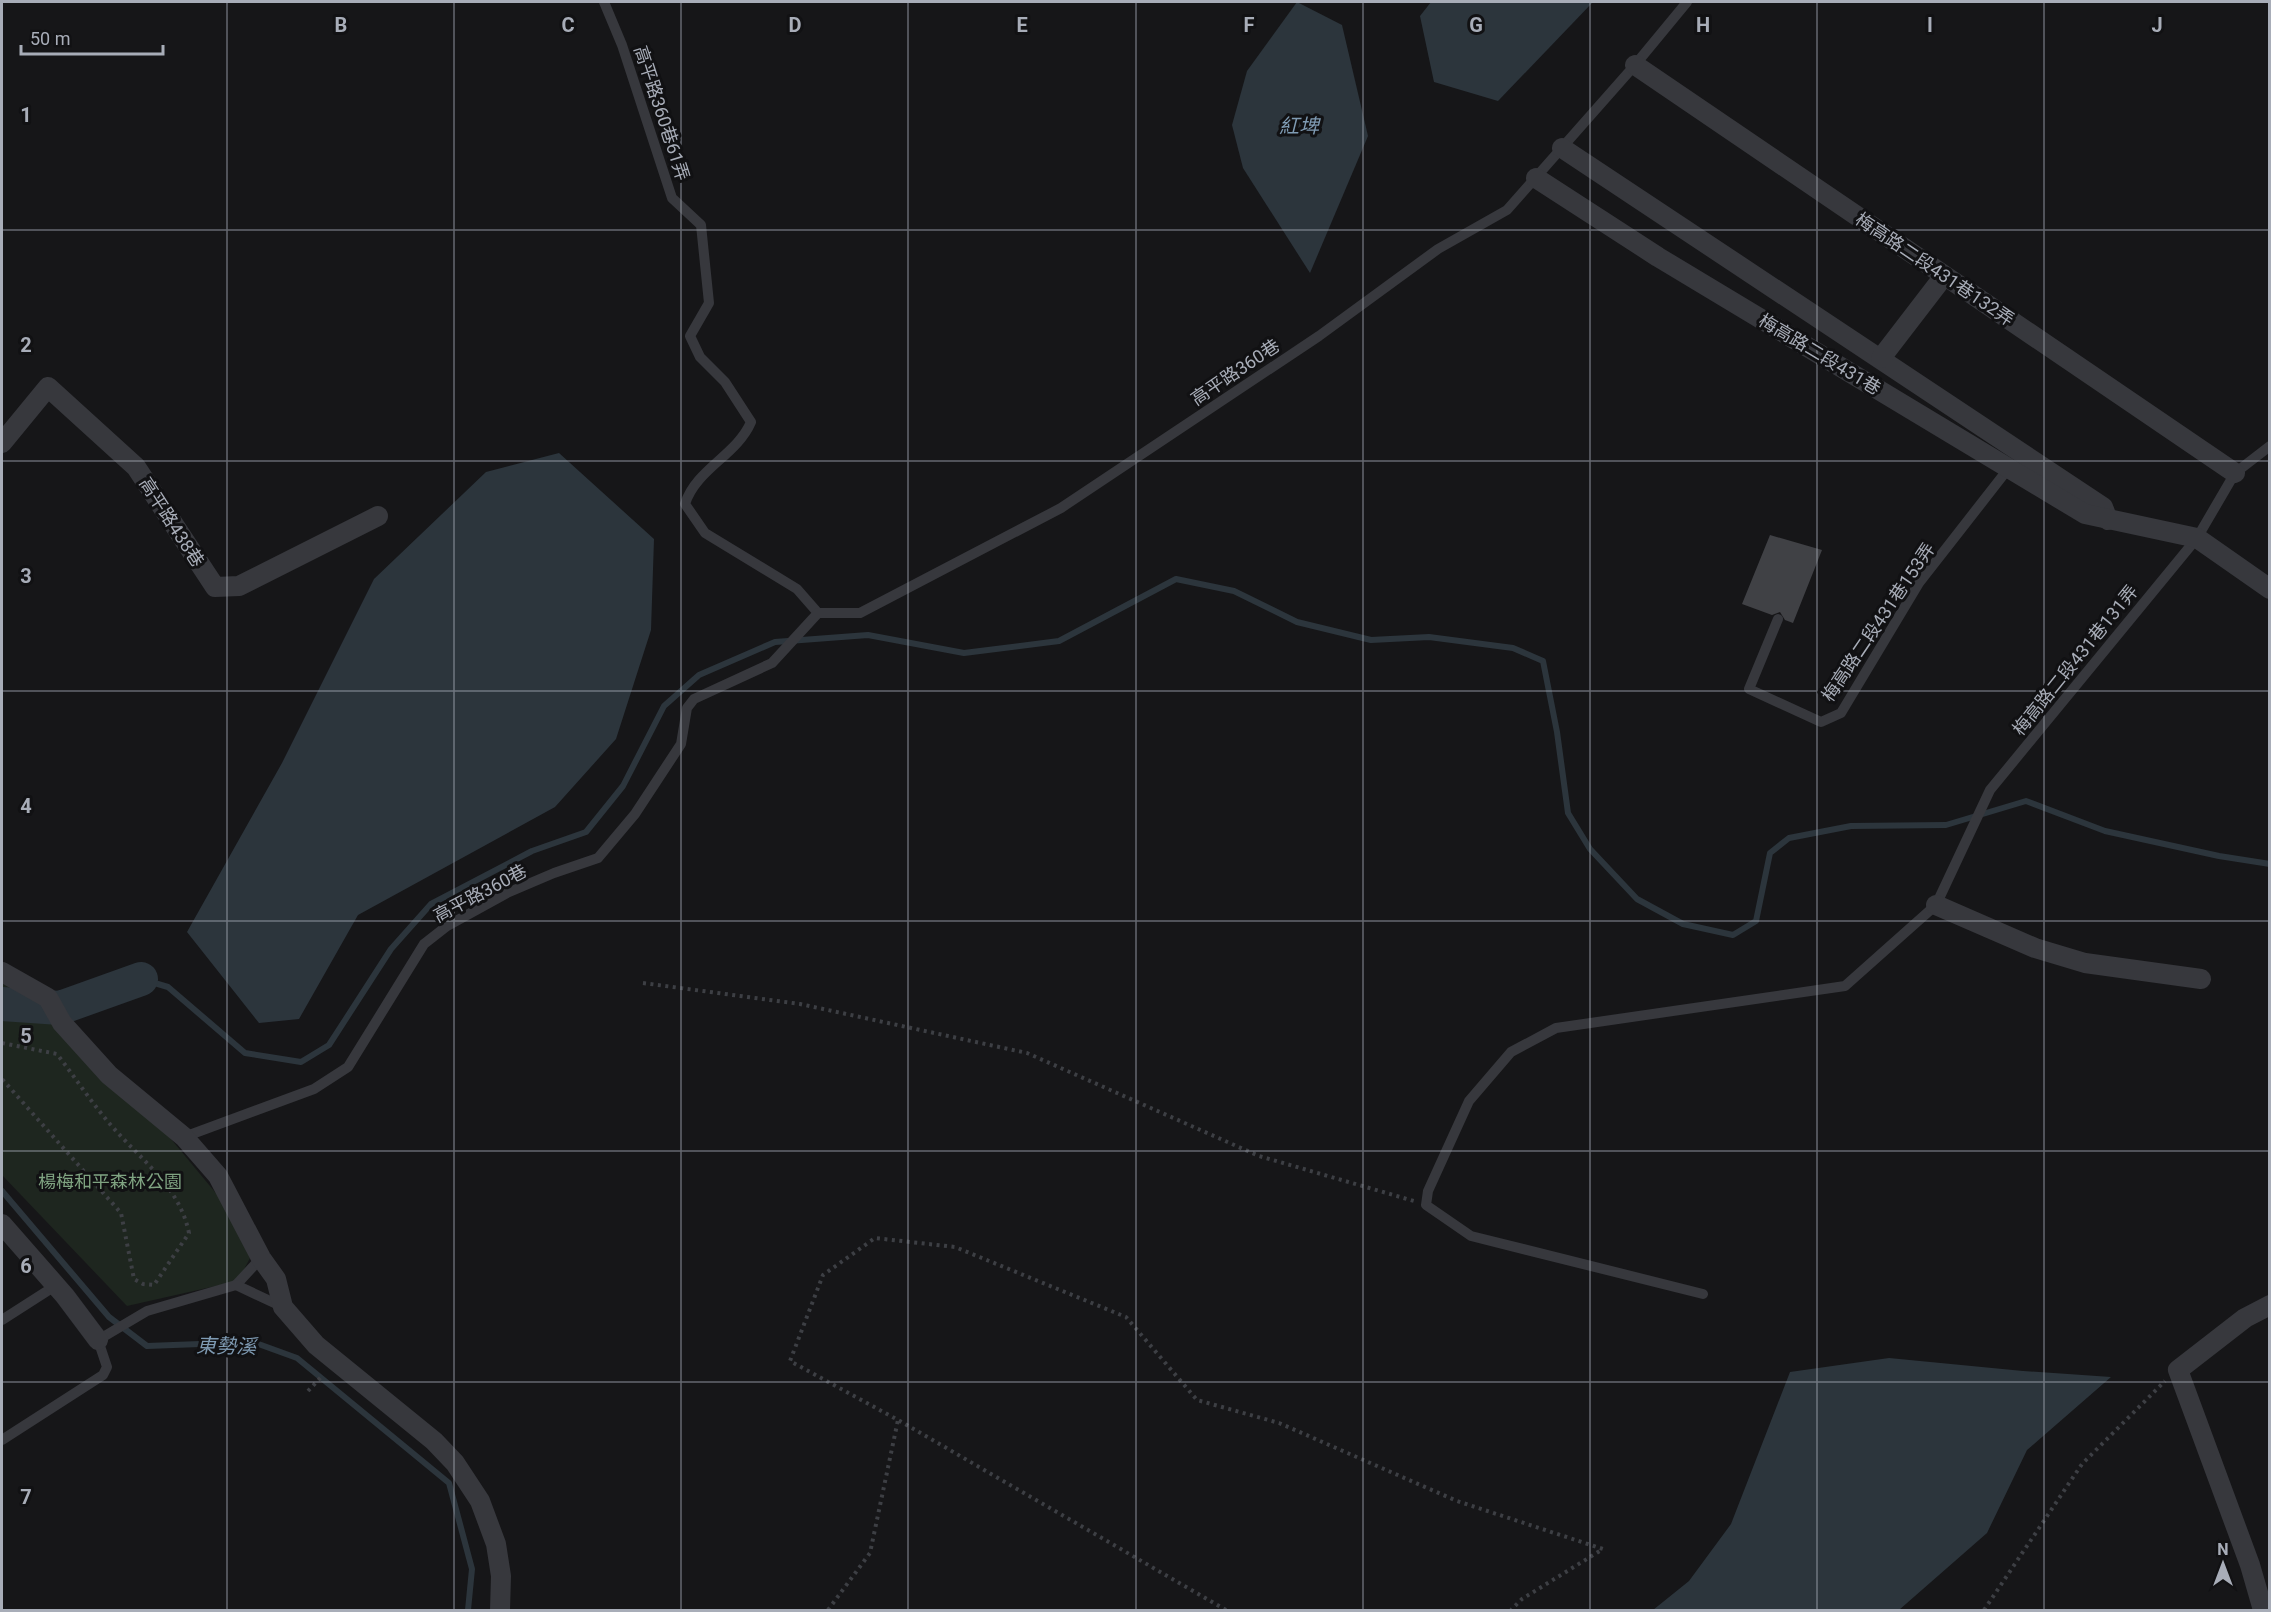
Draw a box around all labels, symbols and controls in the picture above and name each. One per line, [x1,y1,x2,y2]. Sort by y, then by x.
text: B [335,13,347,37]
text: C [561,13,575,37]
text: D [789,13,802,37]
text: E [1016,13,1028,37]
text: F [1244,13,1255,37]
text: G [1469,13,1483,37]
text: H [1696,13,1710,37]
text: I [1927,13,1933,37]
text: J [2151,13,2163,37]
scale bar [21,18,164,56]
text: 50 m [30,28,70,49]
street label: 高平路360巷61弄 [630,43,694,183]
text: 1 [20,103,32,127]
water label: 紅埤 [1279,114,1321,138]
street label: 梅高路二段431巷132弄 [1852,208,2018,330]
street label: 梅高路二段431巷 [1755,309,1885,399]
text: 2 [20,333,32,357]
street label: 高平路360巷 [1187,335,1283,409]
street label: 高平路438巷 [135,473,209,571]
street label: 梅高路二段431巷153弄 [1817,539,1939,705]
text: 3 [20,564,32,588]
street label: 梅高路二段431巷131弄 [2008,581,2142,739]
text: 4 [20,794,32,818]
street label: 高平路360巷 [430,860,530,926]
text: 5 [20,1024,32,1048]
park label: 楊梅和平森林公園 [38,1171,182,1192]
text: 6 [20,1254,32,1278]
water label: 東勢溪 [196,1333,259,1359]
text: 7 [20,1485,32,1509]
north arrow [2193,1534,2253,1594]
text: N [2217,1540,2229,1559]

